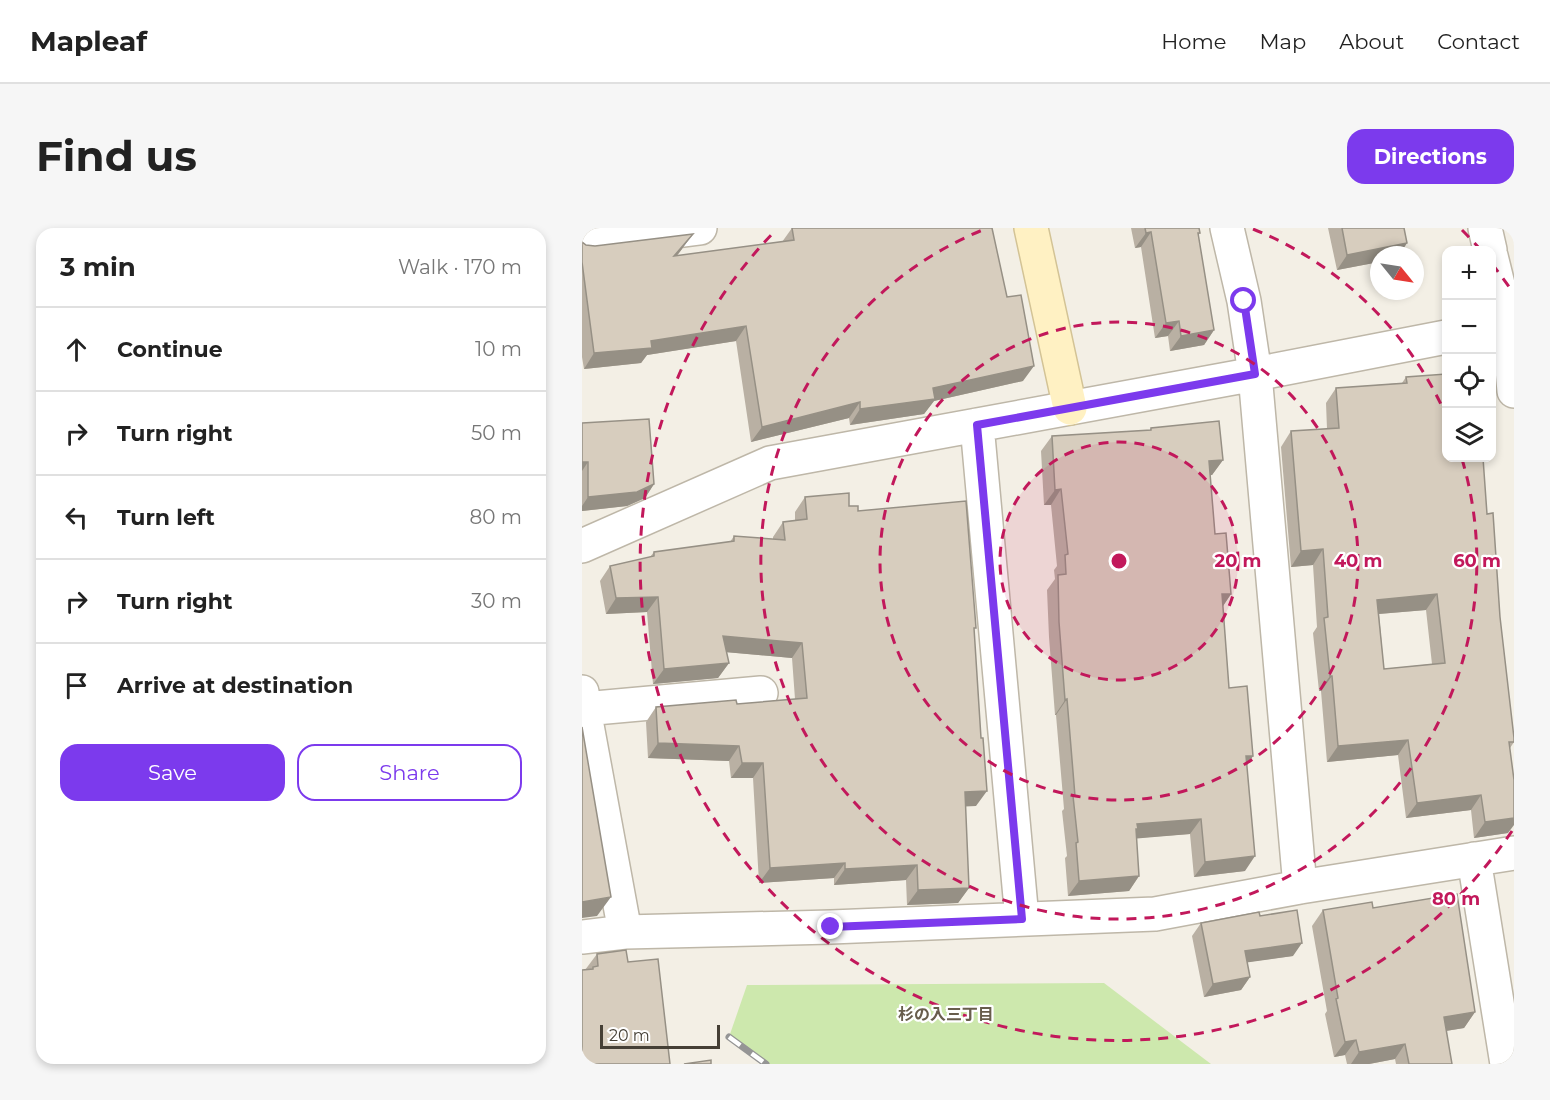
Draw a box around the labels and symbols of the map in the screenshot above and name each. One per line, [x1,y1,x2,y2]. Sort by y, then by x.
north arrow [1370,246,1424,300]
route start [1230,287,1256,313]
text: 20 m [1215,550,1261,572]
text: 40 m [1334,550,1382,572]
text: 60 m [1453,550,1501,572]
centre of rings [1109,551,1129,571]
text: 80 m [1432,888,1480,910]
route end [817,913,843,939]
district label: 杉の入三丁目 [898,1005,994,1024]
scale bar [600,1022,720,1050]

